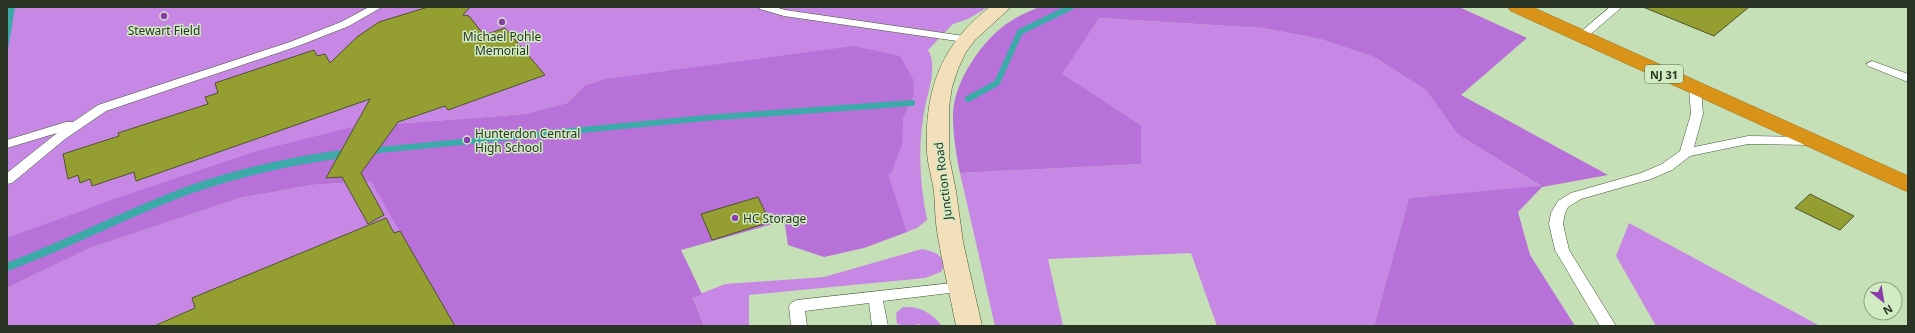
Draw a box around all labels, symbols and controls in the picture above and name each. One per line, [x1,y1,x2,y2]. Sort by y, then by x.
marker: Stewart Field [159,11,169,21]
marker: Michael Pohle Memorial [497,17,507,27]
place label: Stewart Field [128,22,200,39]
place label: Michael Pohle Memorial [463,28,542,59]
road number: NJ 31 [1645,65,1683,83]
place label: Hunterdon Central High School [475,125,580,156]
marker: Hunterdon Central High School [462,135,472,145]
street label: Junction Road [930,141,956,222]
place label: HC Storage [743,210,807,227]
marker: HC Storage [730,213,740,223]
north arrow [1863,281,1903,321]
text: N [1881,301,1896,319]

